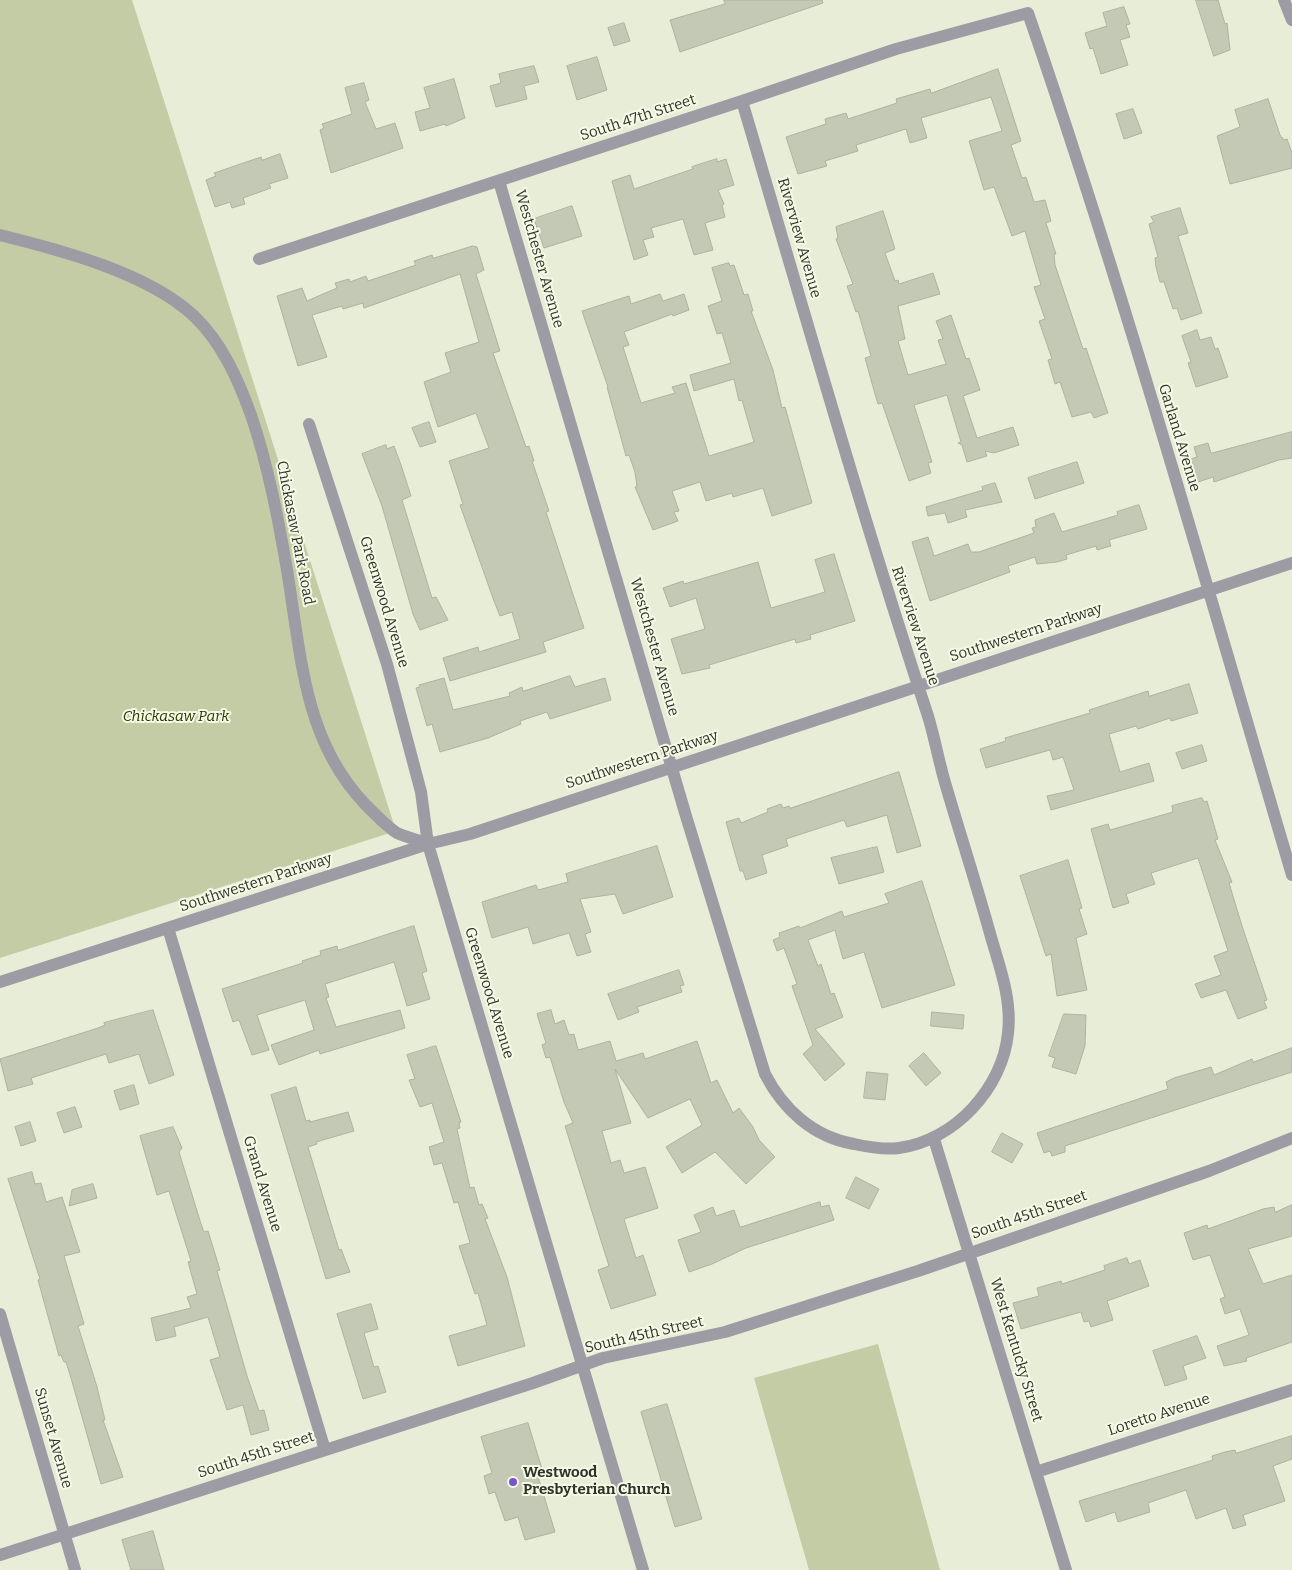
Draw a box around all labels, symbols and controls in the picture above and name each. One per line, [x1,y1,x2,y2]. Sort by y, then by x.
street label: South 47th Street [578,91,698,145]
street label: Riverview Avenue [773,176,825,300]
street label: Westchester Avenue [511,188,567,330]
street label: Garland Avenue [1154,382,1204,494]
street label: Chickasaw Park Road [272,459,318,607]
street label: Greenwood Avenue [355,534,413,670]
street label: Riverview Avenue [887,564,943,688]
street label: Westchester Avenue [626,576,682,718]
street label: Southwestern Parkway [948,600,1104,666]
park label: Chickasaw Park [123,708,229,726]
street label: Southwestern Parkway [564,727,720,793]
street label: Southwestern Parkway [178,850,334,916]
street label: Greenwood Avenue [460,925,518,1061]
street label: Grand Avenue [239,1134,285,1234]
street label: South 45th Street [969,1187,1089,1243]
street label: West Kentucky Street [986,1276,1046,1424]
street label: South 45th Street [583,1313,705,1357]
street label: Sunset Avenue [30,1385,76,1491]
street label: Loretto Avenue [1106,1390,1212,1440]
street label: South 45th Street [196,1428,316,1482]
place label: Westwood Presbyterian Church [523,1464,670,1499]
marker: Westwood Presbyterian Church [507,1476,519,1488]

